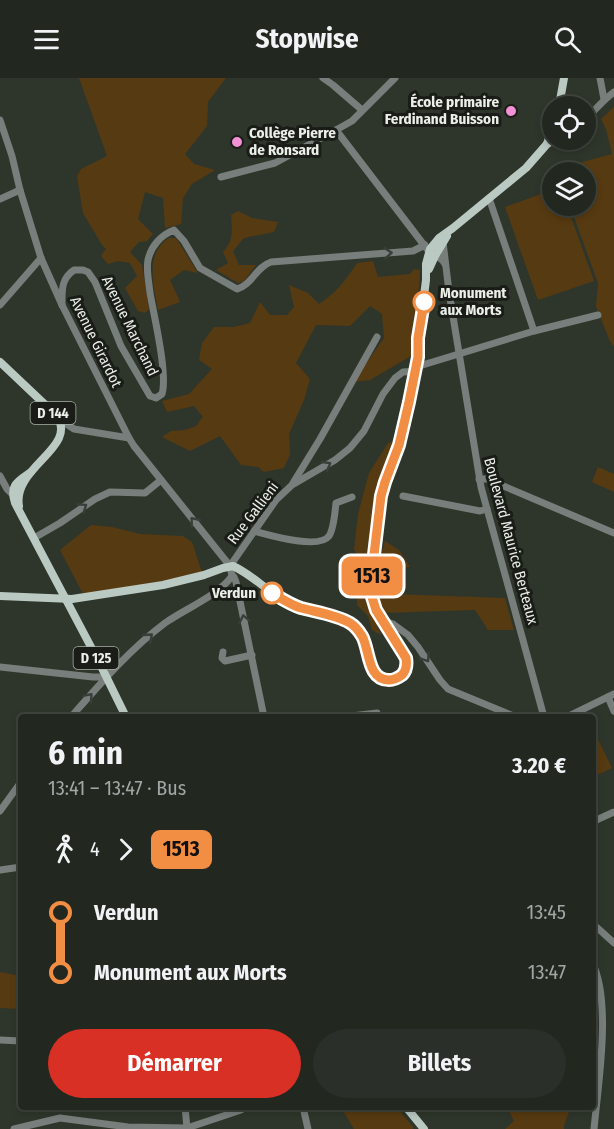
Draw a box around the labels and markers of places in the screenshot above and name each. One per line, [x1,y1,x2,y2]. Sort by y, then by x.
place label: École primaire Ferdinand Buisson [385,93,499,128]
marker: École primaire Ferdinand Buisson [504,104,518,118]
place label: Collège Pierre de Ronsard [249,124,336,159]
marker: Collège Pierre de Ronsard [230,135,244,149]
place label: Monument aux Morts [440,284,507,319]
marker: Monument aux Morts [413,291,435,313]
marker: Verdun [261,582,283,604]
place label: Verdun [211,584,256,602]

